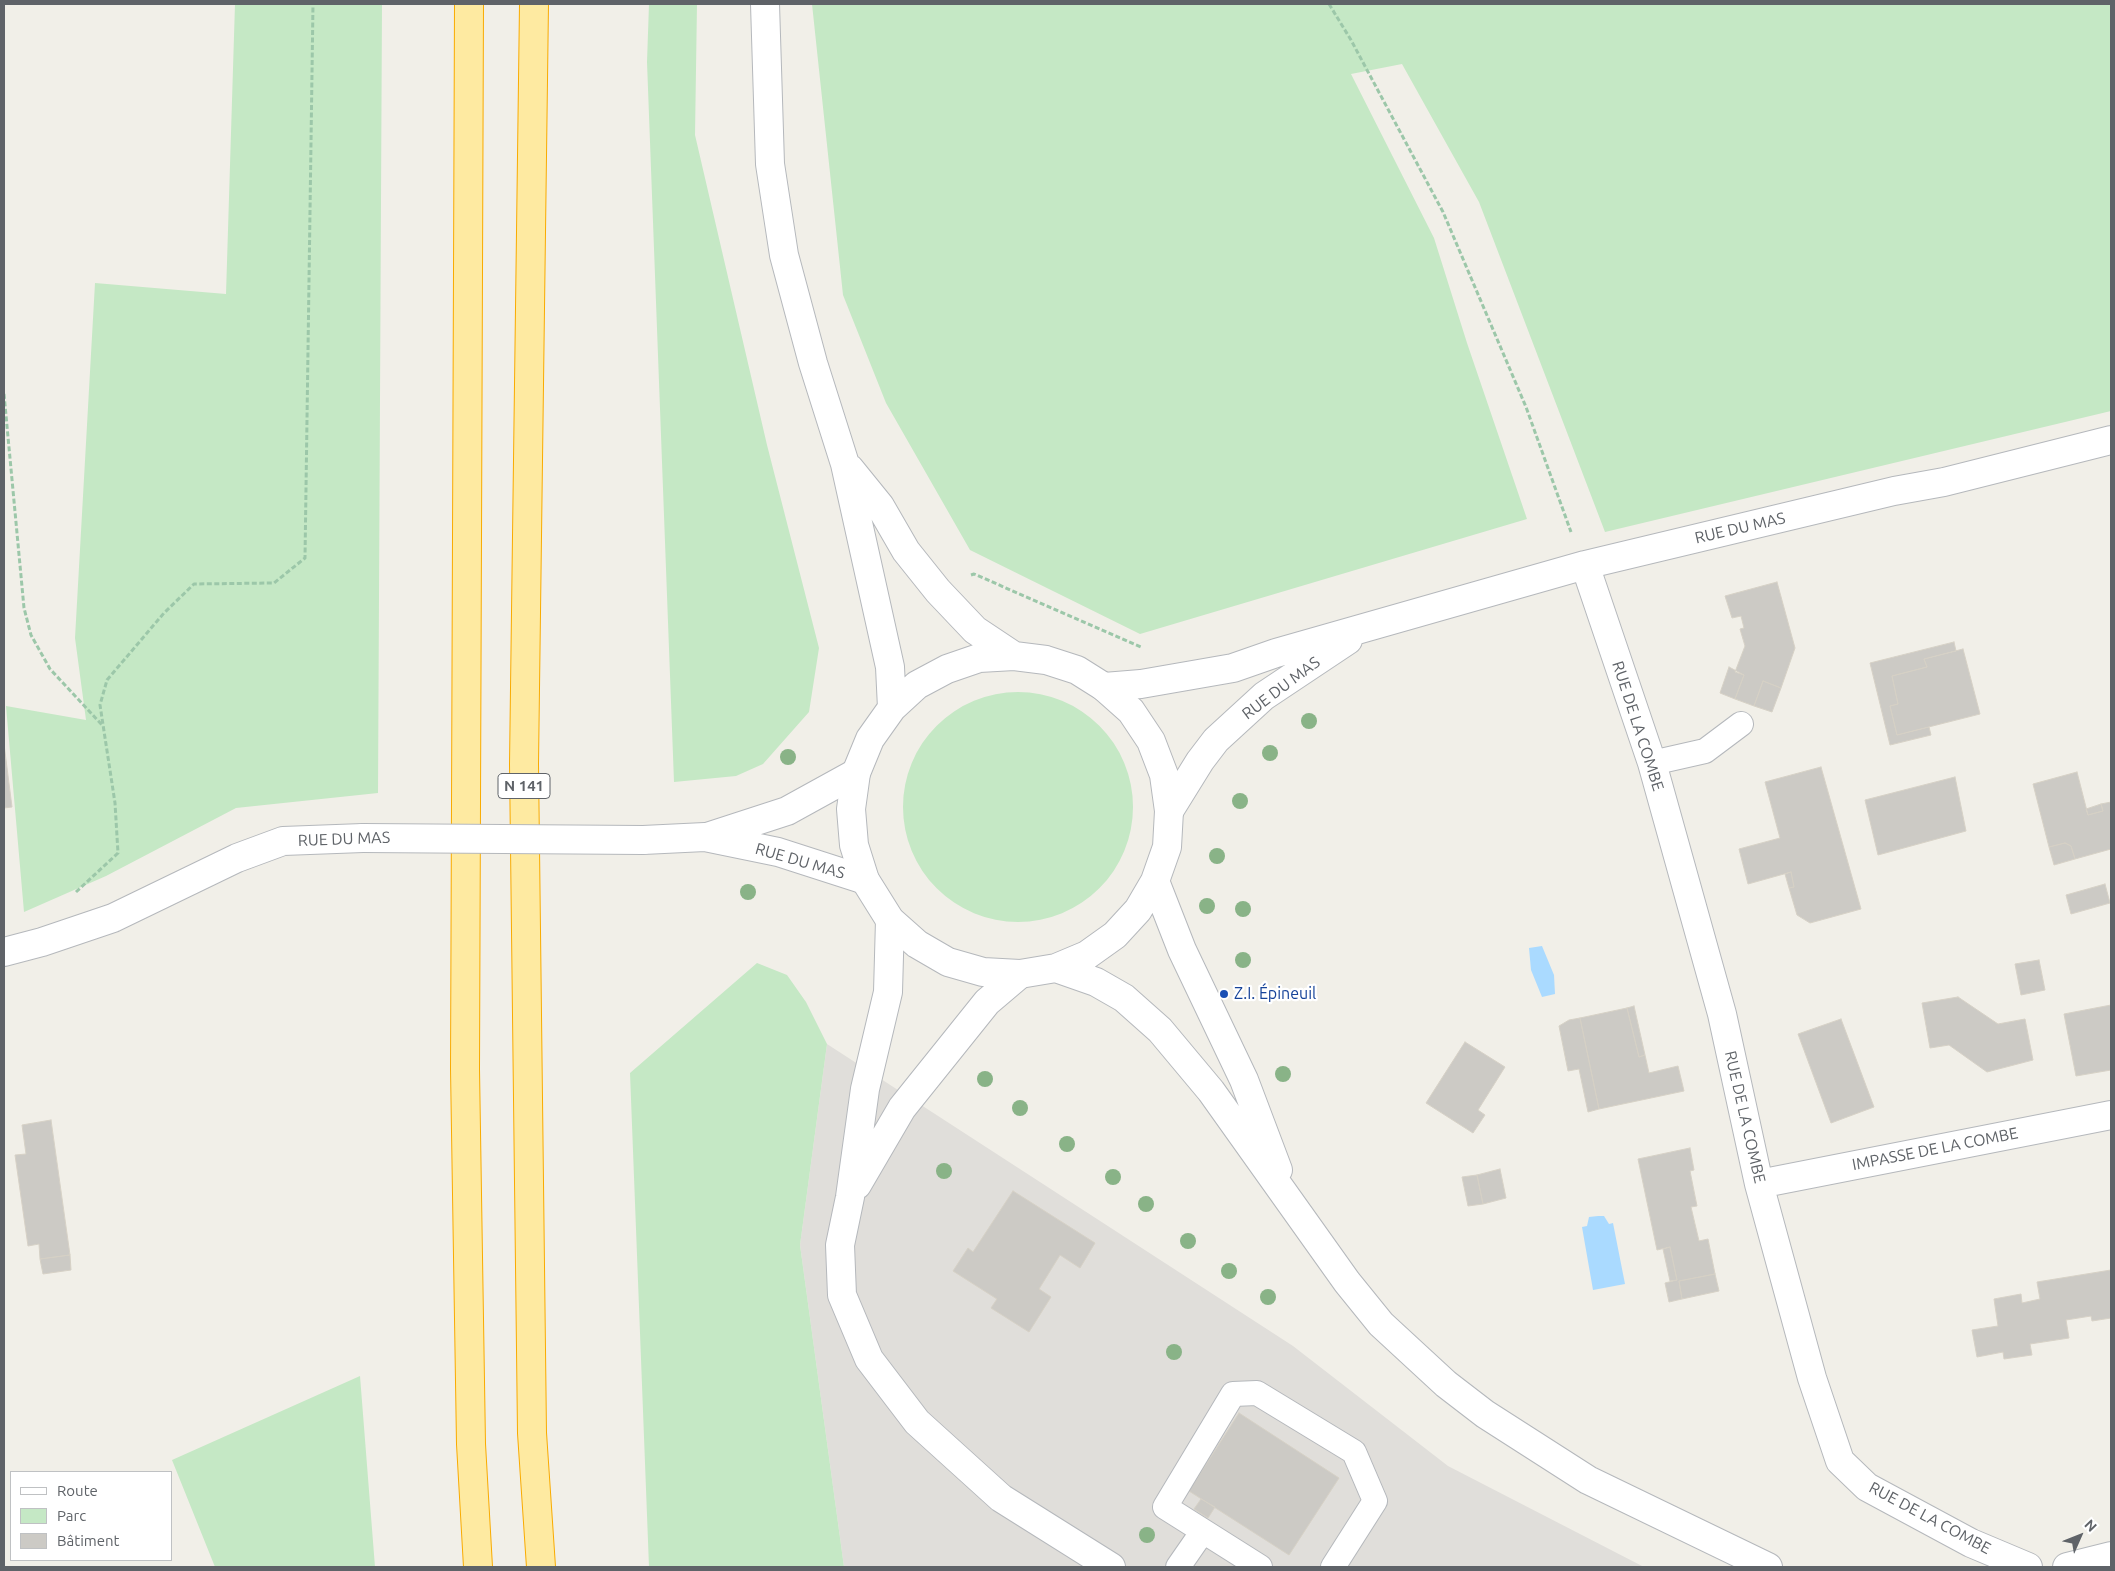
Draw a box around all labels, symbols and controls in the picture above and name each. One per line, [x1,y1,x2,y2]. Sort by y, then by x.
street label: RUE DU MAS [1693,508,1787,548]
street label: RUE DU MAS [1238,653,1324,723]
street label: RUE DE LA COMBE [1608,659,1668,793]
road number: N 141 [498,774,550,798]
street label: RUE DU MAS [298,828,390,850]
street label: RUE DU MAS [753,839,847,883]
place label: Z.I. Épineuil [1234,984,1316,1004]
marker: Z.I. Épineuil [1218,988,1230,1000]
street label: RUE DE LA COMBE [1720,1049,1770,1185]
street label: IMPASSE DE LA COMBE [1850,1123,2020,1175]
legend [10,1471,172,1561]
street label: RUE DE LA COMBE [1866,1478,1994,1558]
text: Route [57,1482,98,1499]
text: Parc [57,1507,86,1524]
north arrow [2055,1511,2105,1561]
text: N [2081,1516,2100,1535]
text: Bâtiment [57,1532,119,1549]

